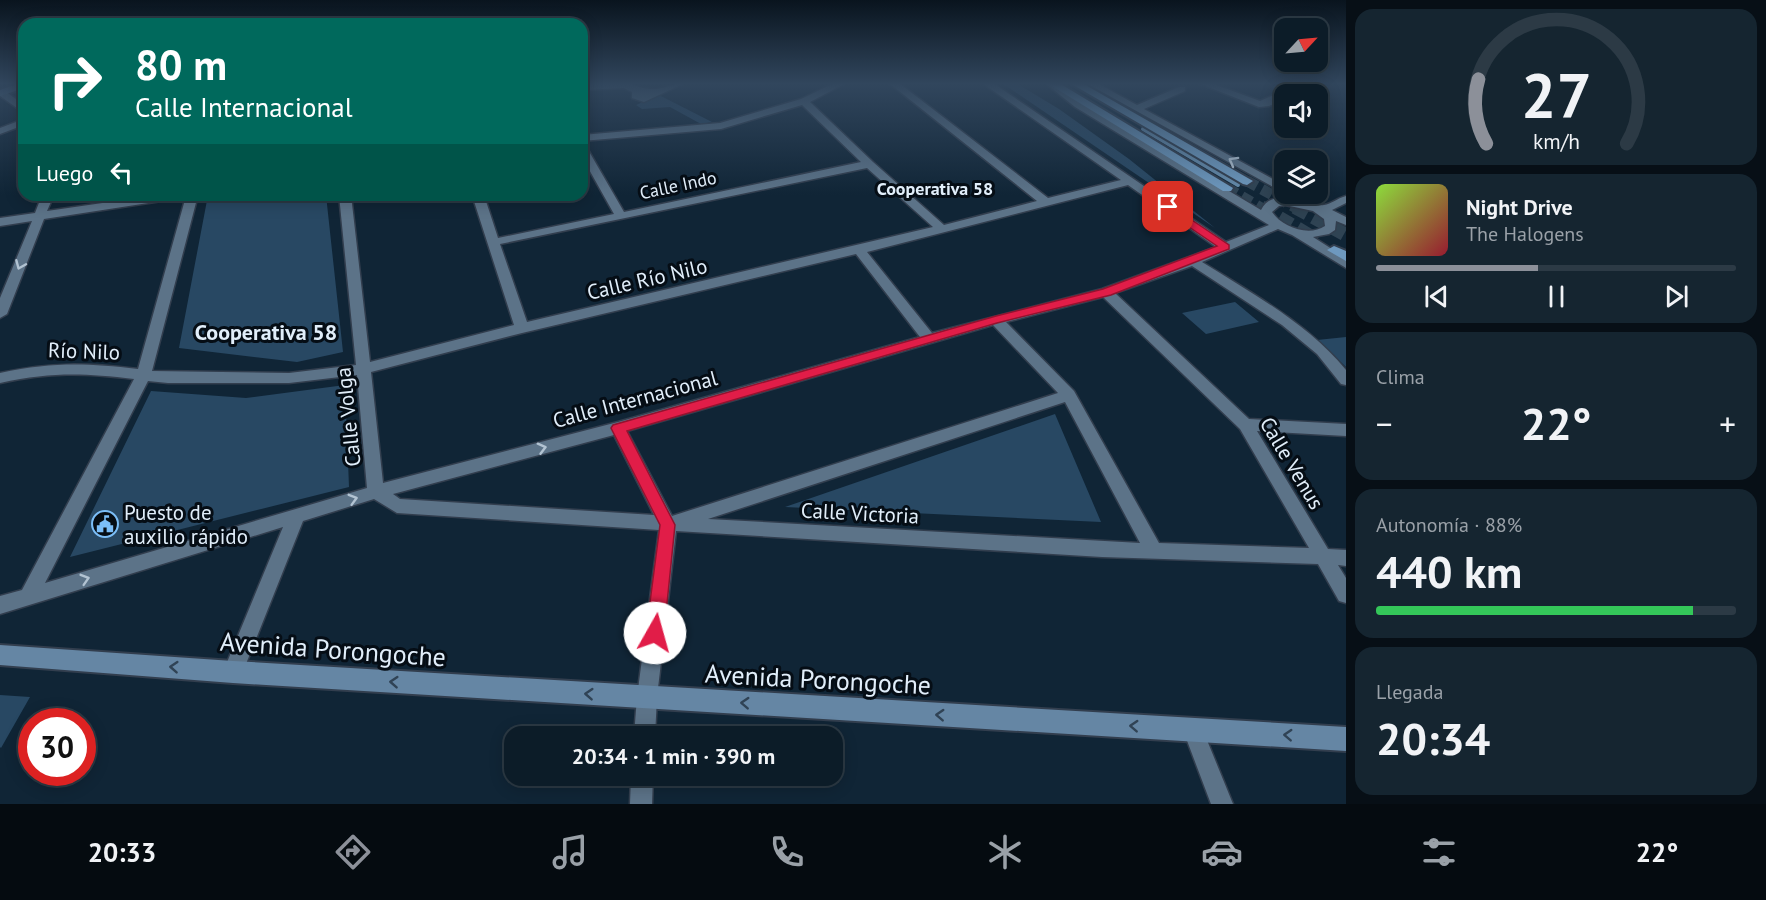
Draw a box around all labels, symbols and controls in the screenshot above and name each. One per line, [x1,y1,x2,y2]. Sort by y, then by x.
north arrow [1274,18,1328,72]
map controls [1274,18,1328,204]
text: 80 m [135,37,227,92]
icon: right [36,42,114,120]
text: 27 [1521,54,1591,135]
button: sound [1274,84,1328,138]
text: Calle Internacional [135,90,353,124]
text: km/h [1532,127,1579,155]
button: layers [1274,150,1328,204]
icon: left [105,156,138,189]
one-way arrow [1229,156,1239,168]
text: Luego [36,159,93,187]
street label: Calle Indo [638,166,718,204]
district label: Cooperativa 58 [877,177,993,200]
pin [1142,181,1193,232]
icon: arrive [1151,190,1184,223]
text: Night Drive [1466,193,1573,221]
text: The Halogens [1466,221,1584,247]
street label: Calle Río Nilo [584,252,710,306]
one-way arrow [15,258,27,269]
icon: previous [1420,280,1453,313]
icon: pause [1540,280,1573,313]
icon: next [1660,280,1693,313]
district label: Cooperativa 58 [195,318,337,346]
street label: Río Nilo [48,336,120,366]
street label: Calle Internacional [550,364,720,434]
text: Clima [1376,364,1425,390]
street label: Calle Volga [329,366,367,468]
text: 22° [1521,394,1591,452]
text: − [1376,402,1393,445]
text: + [1719,402,1736,445]
street label: Calle Venus [1254,412,1330,514]
one-way arrow [536,443,546,456]
one-way arrow [347,494,358,506]
street label: Calle Victoria [800,496,920,530]
place label: Puesto de auxilio rápido [124,499,248,550]
public building icon: Puesto de auxilio rápido [90,509,120,539]
text: Autonomía · 88% [1376,512,1522,538]
text: 440 km [1376,542,1522,600]
one-way arrow [79,573,90,586]
position arrow [623,601,687,665]
street label: Avenida Porongoche [219,625,447,673]
street label: Avenida Porongoche [704,657,932,701]
one-way arrow [170,661,179,674]
one-way arrow [390,675,399,688]
text: Llegada [1376,679,1443,705]
one-way arrow [584,687,593,700]
one-way arrow [740,697,749,710]
speed limit sign: 30 [18,708,96,786]
one-way arrow [935,708,944,721]
text: 20:34 [1376,709,1490,767]
one-way arrow [1130,720,1139,733]
one-way arrow [1283,729,1292,742]
text: 20:34 · 1 min · 390 m [572,742,775,770]
icon: directions [332,831,374,873]
icon: music [549,831,591,873]
icon: phone [766,831,808,873]
icon: climate [984,831,1026,873]
icon: car [1201,831,1243,873]
icon: filters [1418,831,1460,873]
text: 20:33 [88,835,156,869]
text: 22° [1636,835,1678,869]

